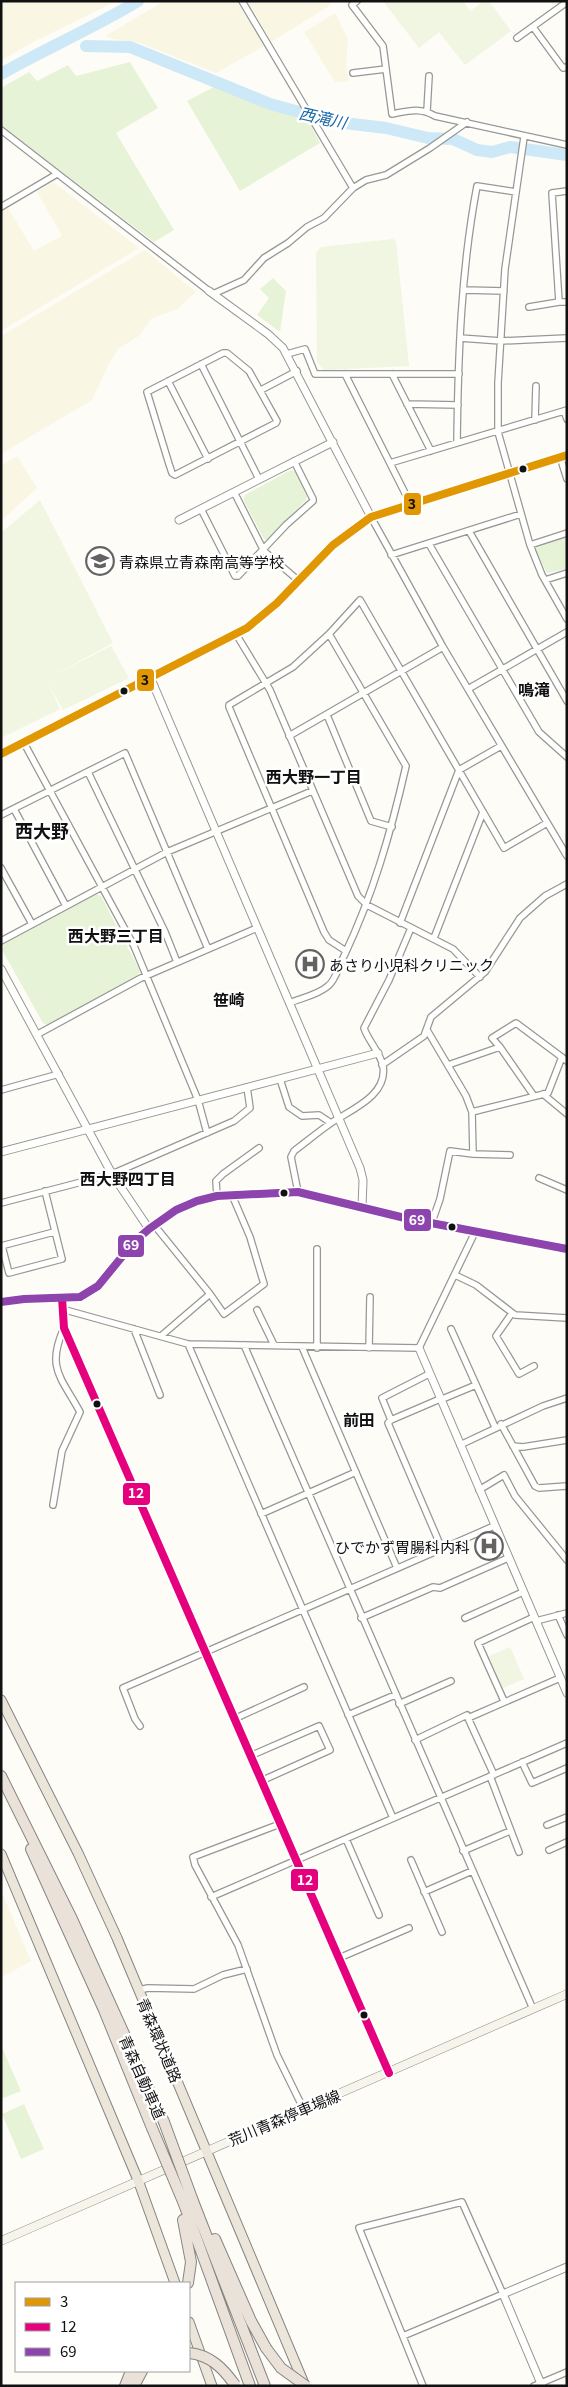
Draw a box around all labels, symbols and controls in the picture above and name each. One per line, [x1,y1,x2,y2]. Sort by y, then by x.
water label: 西滝川 [297,100,351,135]
unlabelled marker [518,464,528,474]
line badge: 3 [403,492,422,516]
text: 3 [408,493,416,513]
school or university icon: 青森県立青森南高等学校 [85,546,115,576]
place label: 青森県立青森南高等学校 [119,551,284,572]
line badge: 3 [136,668,155,692]
text: 3 [141,669,149,689]
district label: 鳴滝 [518,677,550,701]
unlabelled marker [119,686,129,696]
district label: 西大野一丁目 [266,764,362,788]
district label: 西大野 [15,817,69,843]
district label: 西大野三丁目 [68,923,164,947]
hospital icon: あさり小児科クリニック [295,949,325,979]
place label: あさり小児科クリニック [329,954,494,975]
district label: 笹崎 [213,987,245,1011]
district label: 西大野四丁目 [80,1166,176,1190]
unlabelled marker [279,1188,289,1198]
line badge: 69 [403,1208,432,1232]
text: 69 [409,1209,425,1229]
unlabelled marker [447,1222,457,1232]
line badge: 69 [117,1234,145,1258]
text: 69 [123,1234,139,1254]
unlabelled marker [92,1399,102,1409]
district label: 前田 [343,1407,375,1431]
line badge: 12 [122,1482,151,1506]
text: 12 [128,1482,144,1502]
hospital icon: ひでかず胃腸科内科 [474,1531,504,1561]
place label: ひでかず胃腸科内科 [335,1536,470,1557]
line badge: 12 [290,1868,319,1892]
text: 12 [297,1869,313,1889]
street label: 青森環状道路 [133,1994,187,2086]
unlabelled marker [359,2010,369,2020]
street label: 青森自動車道 [115,2032,171,2122]
street label: 荒川青森停車場線 [225,2084,343,2150]
legend [15,2282,190,2372]
text: 3 [60,2290,68,2311]
text: 12 [60,2315,77,2336]
text: 69 [60,2340,77,2361]

